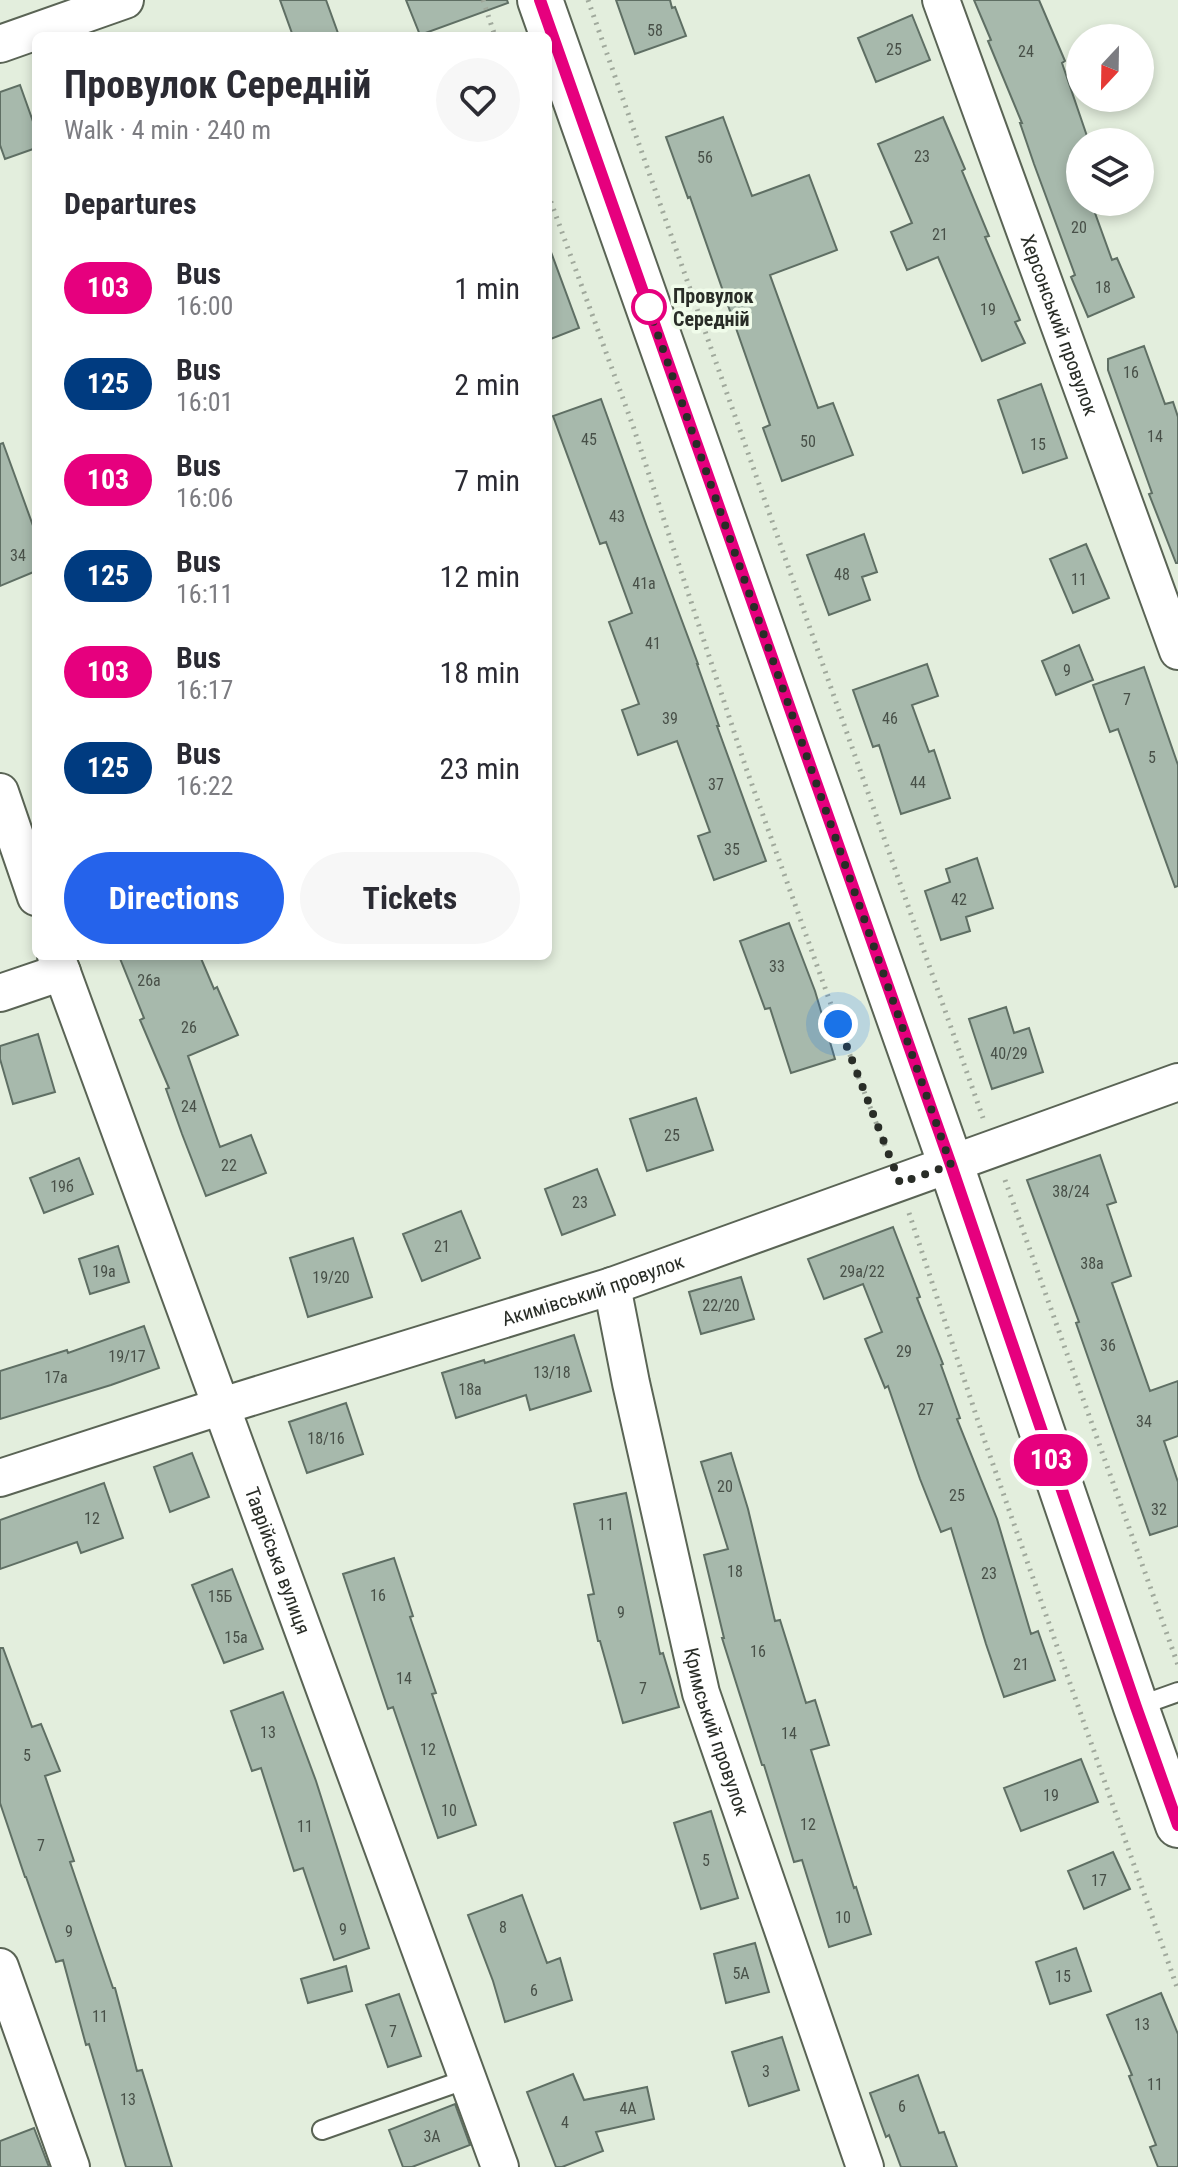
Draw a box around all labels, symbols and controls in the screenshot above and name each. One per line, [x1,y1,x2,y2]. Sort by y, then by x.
house number: 58 [647,21,663,40]
north arrow [1066,24,1154,112]
map controls [1066,24,1154,216]
house number: 25 [886,40,902,59]
house number: 24 [1018,42,1034,61]
button: heart [436,58,520,142]
text: Провулок Середній [64,63,371,107]
text: Walk · 4 min · 240 m [64,115,271,145]
button: layers [1066,128,1154,216]
house number: 23 [914,147,930,166]
house number: 56 [697,148,713,167]
text: Departures [64,186,197,221]
house number: 20 [1071,218,1087,237]
house number: 21 [932,225,948,244]
street label: Херсонський провулок [1015,231,1103,419]
text: Bus [176,256,221,291]
text: 103 [87,271,129,304]
text: 1 min [454,271,520,306]
house number: 18 [1095,278,1111,297]
place label: Провулок Середній [673,284,754,331]
marker: Провулок Середній [632,290,666,324]
text: 16:00 [176,291,233,321]
house number: 19 [980,300,996,319]
text: Bus [176,352,221,387]
house number: 16 [1123,363,1139,382]
text: 125 [87,367,129,400]
text: 2 min [454,367,520,402]
text: 16:01 [176,387,233,417]
house number: 14 [1147,427,1163,446]
house number: 45 [581,430,597,449]
house number: 50 [800,432,816,451]
house number: 15 [1030,435,1046,454]
text: Bus [176,448,221,483]
text: 103 [87,463,129,496]
text: 7 min [454,463,520,498]
text: 16:06 [176,483,233,513]
house number: 43 [609,507,625,526]
text: Bus [176,544,221,579]
house number: 34 [10,546,26,565]
text: 125 [87,559,129,592]
text: 12 min [439,559,520,594]
house number: 48 [834,565,850,584]
house number: 11 [1071,570,1087,589]
house number: 41а [632,574,656,593]
text: 16:11 [176,579,233,609]
house number: 41 [645,634,661,653]
text: Bus [176,640,221,675]
text: 103 [87,655,129,688]
text: 18 min [439,655,520,690]
house number: 9 [1063,661,1071,680]
text: 16:17 [176,675,233,705]
house number: 7 [1123,690,1131,709]
house number: 39 [662,709,678,728]
house number: 46 [882,709,898,728]
text: Bus [176,736,221,771]
house number: 5 [1148,748,1156,767]
text: 125 [87,751,129,784]
text: 23 min [439,751,520,786]
text: 16:22 [176,771,233,801]
house number: 44 [910,773,926,792]
house number: 37 [708,775,724,794]
house number: 35 [724,840,740,859]
button: Directions [64,852,284,944]
button: Tickets [300,852,520,944]
house number: 42 [951,890,967,909]
house number: 33 [769,957,785,976]
house number: 26а [137,971,161,990]
your location [818,1004,858,1044]
house number: 26 [181,1018,197,1037]
house number: 40/29 [990,1044,1028,1063]
house number: 24 [181,1097,197,1116]
house number: 25 [664,1126,680,1145]
house number: 22 [221,1156,237,1175]
house number: 19б [50,1177,74,1196]
house number: 38/24 [1052,1182,1090,1201]
house number: 23 [572,1193,588,1212]
house number: 21 [434,1237,450,1256]
street label: Акимівський провулок [499,1249,688,1331]
house number: 38а [1080,1254,1104,1273]
house number: 19а [92,1262,116,1281]
house number: 29а/22 [839,1262,885,1281]
house number: 19/20 [312,1268,350,1287]
house number: 22/20 [702,1296,740,1315]
house number: 36 [1100,1336,1116,1355]
house number: 29 [896,1342,912,1361]
house number: 19/17 [108,1347,146,1366]
house number: 13/18 [533,1363,571,1382]
house number: 17а [44,1368,68,1387]
house number: 18а [458,1380,482,1399]
house number: 27 [918,1400,934,1419]
house number: 34 [1136,1412,1152,1431]
house number: 18/16 [307,1429,345,1448]
line badge: 103 [1005,1434,1097,1486]
text: 103 [1030,1443,1072,1476]
house number: 20 [717,1477,733,1496]
street label: Таврійська вулиця [240,1484,316,1637]
house number: 25 [949,1486,965,1505]
house number: 32 [1151,1500,1167,1519]
house number: 12 [84,1509,100,1528]
house number: 11 [598,1515,614,1534]
house number: 18 [727,1562,743,1581]
house number: 23 [981,1564,997,1583]
house number: 16 [370,1586,386,1605]
house number: 15Б [208,1587,233,1606]
house number: 9 [617,1603,625,1622]
house number: 15а [224,1628,248,1647]
house number: 16 [750,1642,766,1661]
street label: Кримський провулок [679,1645,755,1819]
house number: 21 [1013,1655,1029,1674]
house number: 14 [396,1669,412,1688]
house number: 7 [639,1679,647,1698]
house number: 13 [260,1723,276,1742]
house number: 14 [781,1724,797,1743]
house number: 12 [420,1740,436,1759]
house number: 5 [23,1746,31,1765]
house number: 19 [1043,1786,1059,1805]
house number: 10 [441,1801,457,1820]
house number: 12 [800,1815,816,1834]
house number: 11 [297,1817,313,1836]
house number: 7 [37,1836,45,1855]
house number: 5 [702,1851,710,1870]
house number: 17 [1091,1871,1107,1890]
house number: 10 [835,1908,851,1927]
house number: 8 [499,1918,507,1937]
house number: 9 [339,1920,347,1939]
house number: 9 [65,1922,73,1941]
house number: 5А [732,1964,750,1983]
house number: 15 [1055,1967,1071,1986]
house number: 6 [530,1981,538,2000]
house number: 11 [92,2007,108,2026]
house number: 13 [1134,2015,1150,2034]
house number: 7 [389,2022,397,2041]
house number: 3 [762,2062,770,2081]
house number: 11 [1147,2075,1163,2094]
house number: 13 [120,2090,136,2109]
house number: 6 [898,2097,906,2116]
house number: 4А [619,2099,637,2118]
house number: 4 [561,2113,569,2132]
house number: 3А [423,2127,441,2146]

